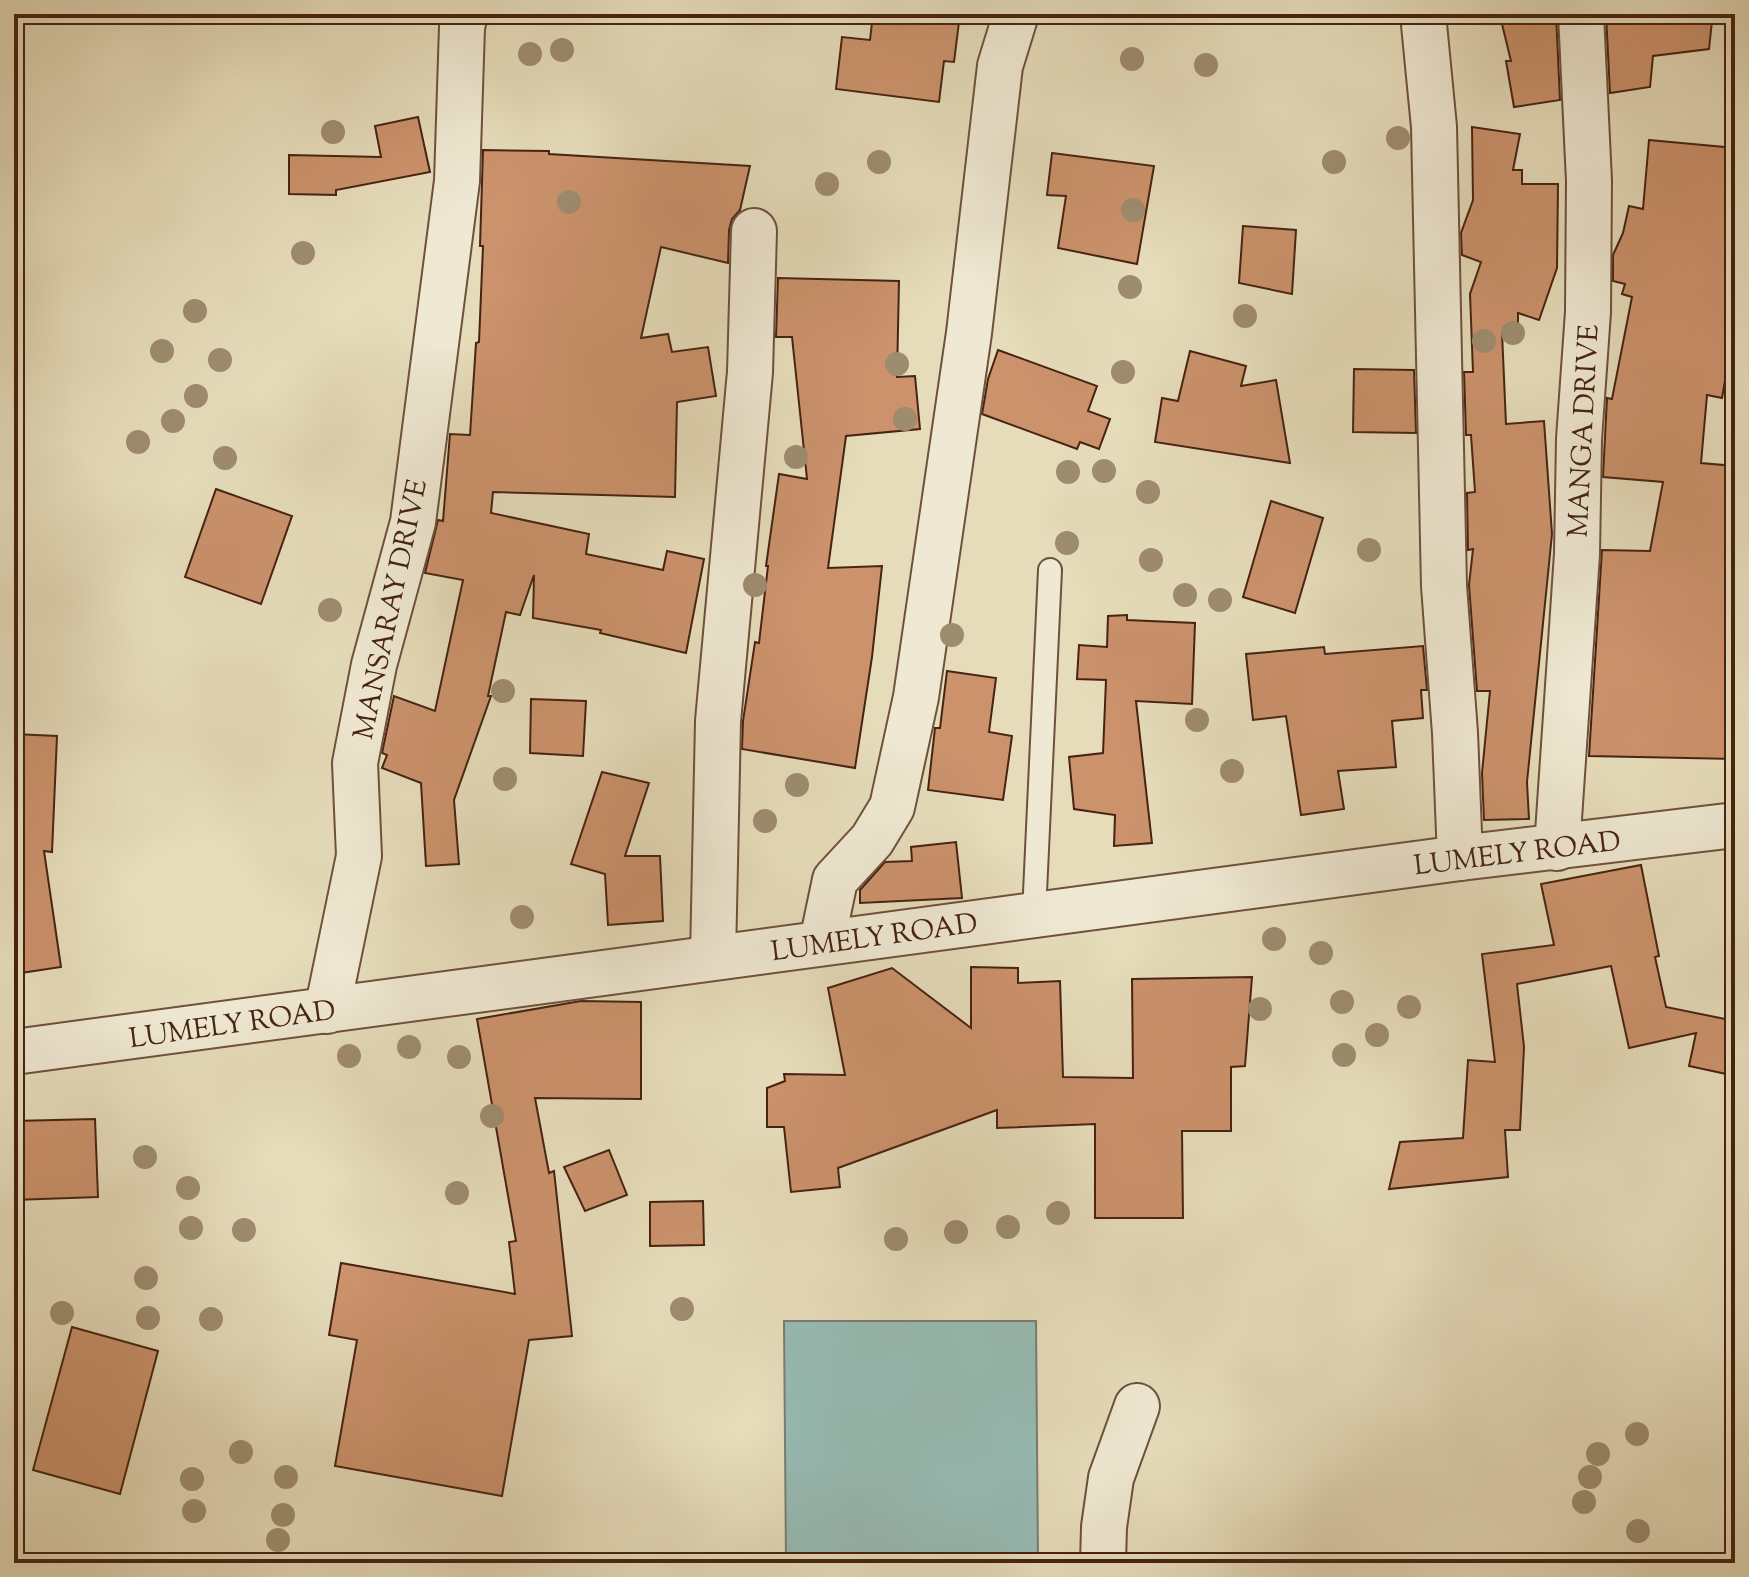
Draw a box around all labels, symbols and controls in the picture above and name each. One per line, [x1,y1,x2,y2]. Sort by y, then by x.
street label: MANGA DRIVE [1559,323,1611,539]
street label: MANSARAY DRIVE [345,476,439,743]
street label: LUMELY ROAD [1412,822,1623,888]
street label: LUMELY ROAD [769,905,980,973]
street label: LUMELY ROAD [127,992,338,1060]

